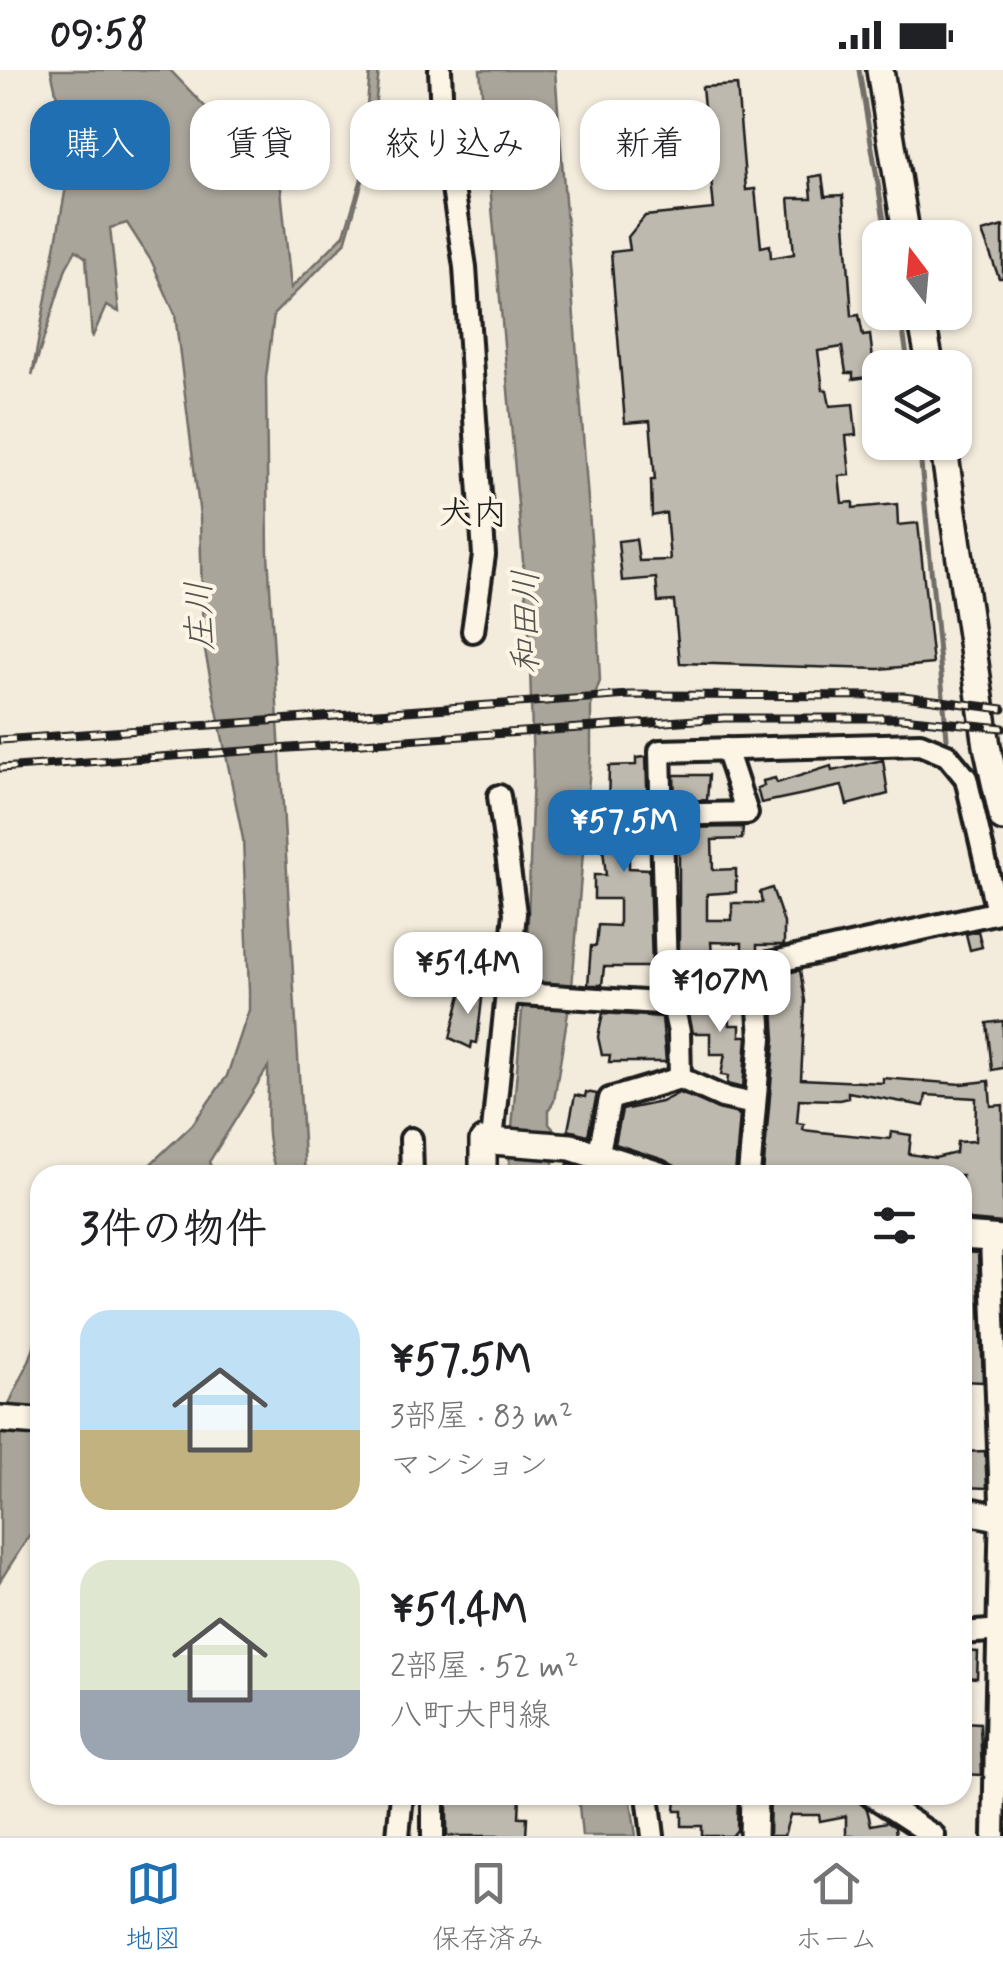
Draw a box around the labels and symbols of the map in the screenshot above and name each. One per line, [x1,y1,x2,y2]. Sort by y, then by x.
north arrow [862,220,972,330]
district label: 犬内 [438,491,508,537]
water label: 和田川 [504,569,550,675]
water label: 庄川 [177,580,225,652]
pin: ¥57.5M [543,790,705,875]
pin: ¥51.4M [387,932,549,1017]
pin: ¥107M [650,950,790,1035]

